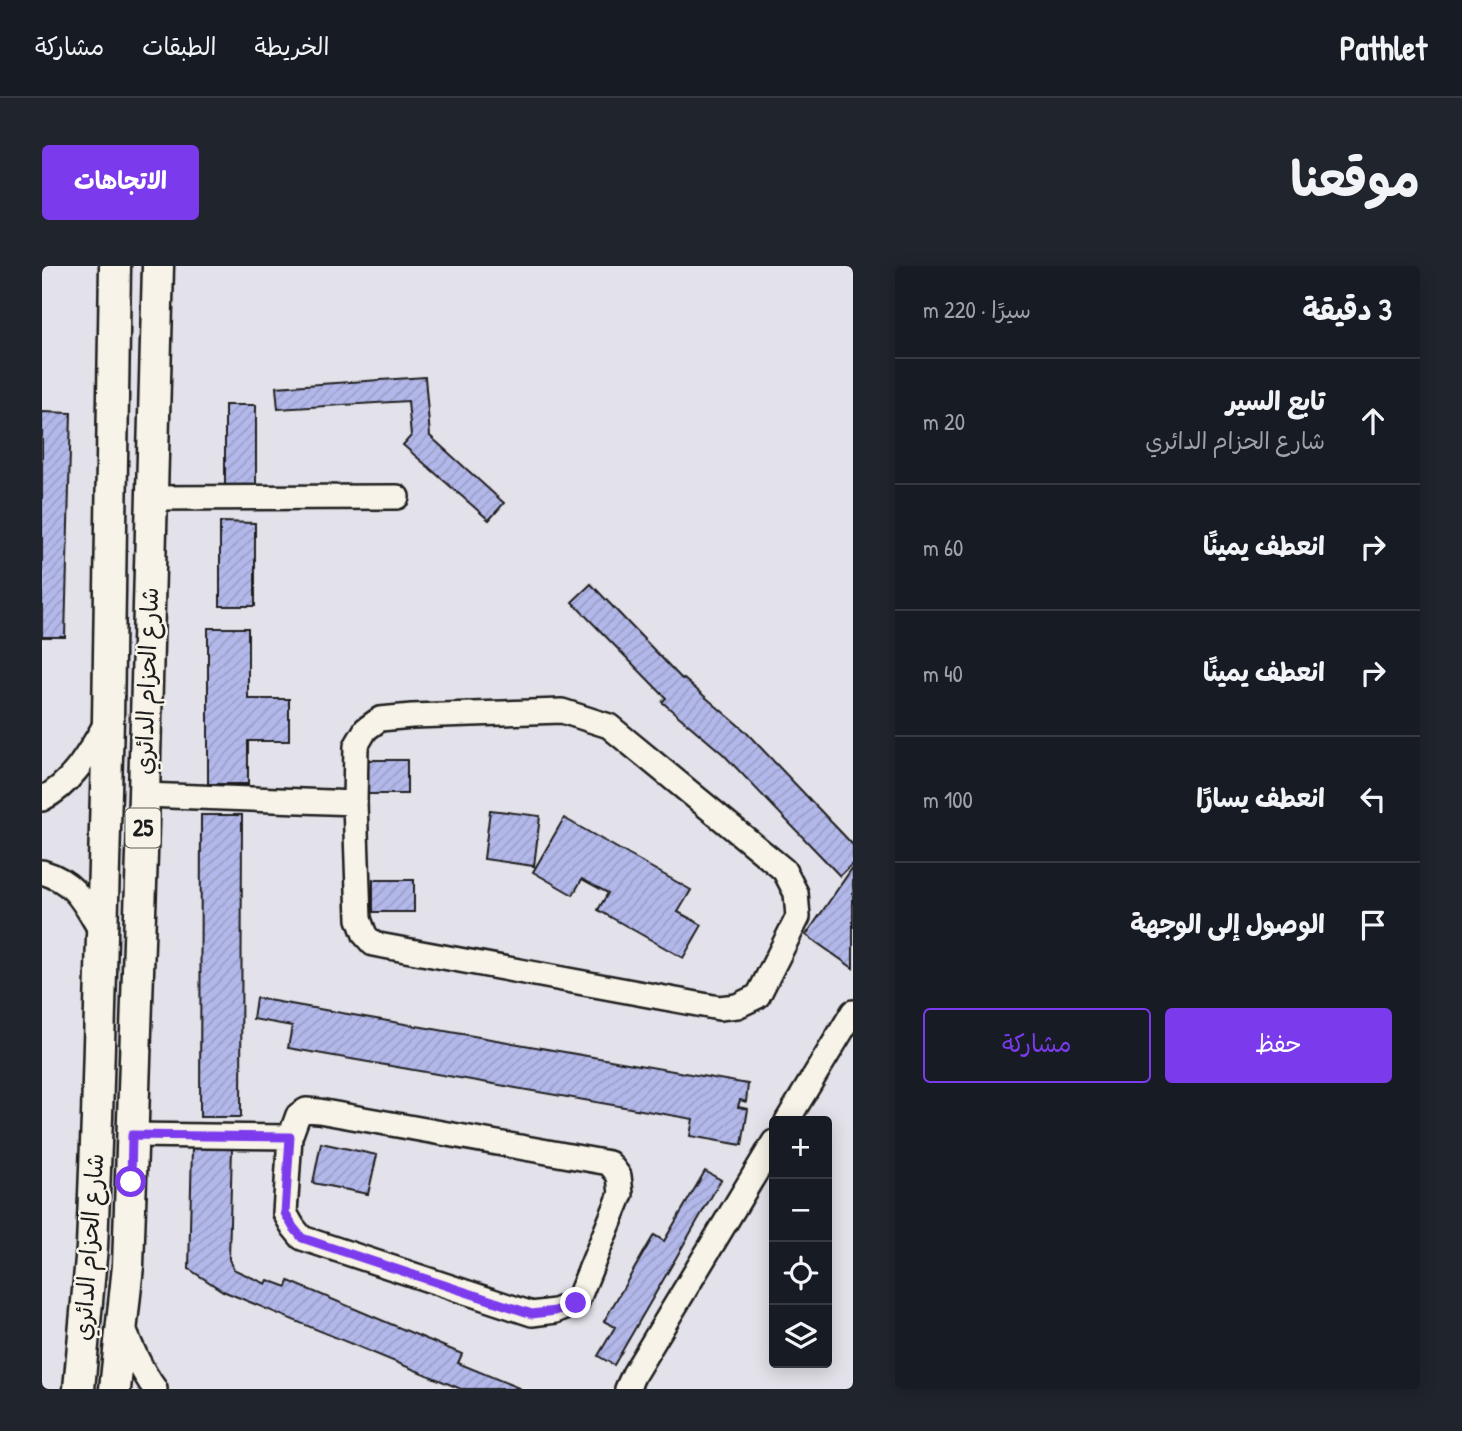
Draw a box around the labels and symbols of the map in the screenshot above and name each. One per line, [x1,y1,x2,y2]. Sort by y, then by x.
street label: شارع الحزام الدائري [127,587,168,775]
road number: 25 [126,808,161,848]
street label: شارع الحزام الدائري [65,1152,114,1342]
route start [115,1166,146,1197]
route end [560,1287,591,1318]

